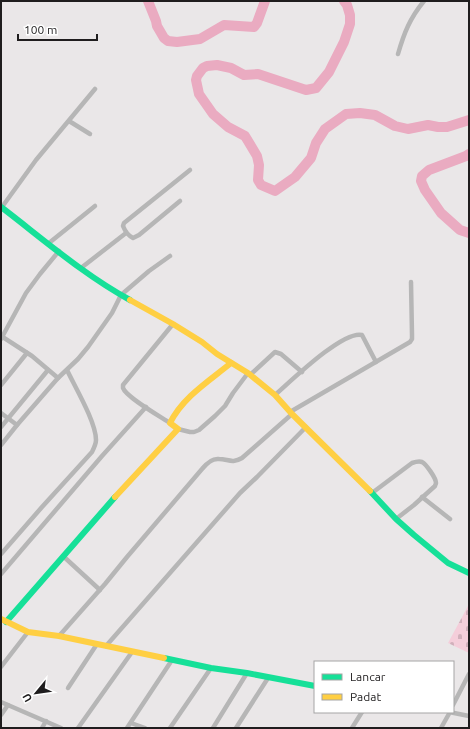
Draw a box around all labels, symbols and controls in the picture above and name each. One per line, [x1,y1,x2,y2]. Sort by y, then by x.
scale bar [18,16,97,42]
text: 100 m [24,23,57,36]
legend [314,661,454,713]
text: Lancar [350,670,386,683]
north arrow [16,673,56,713]
text: Padat [350,690,381,703]
text: U [20,692,34,704]

